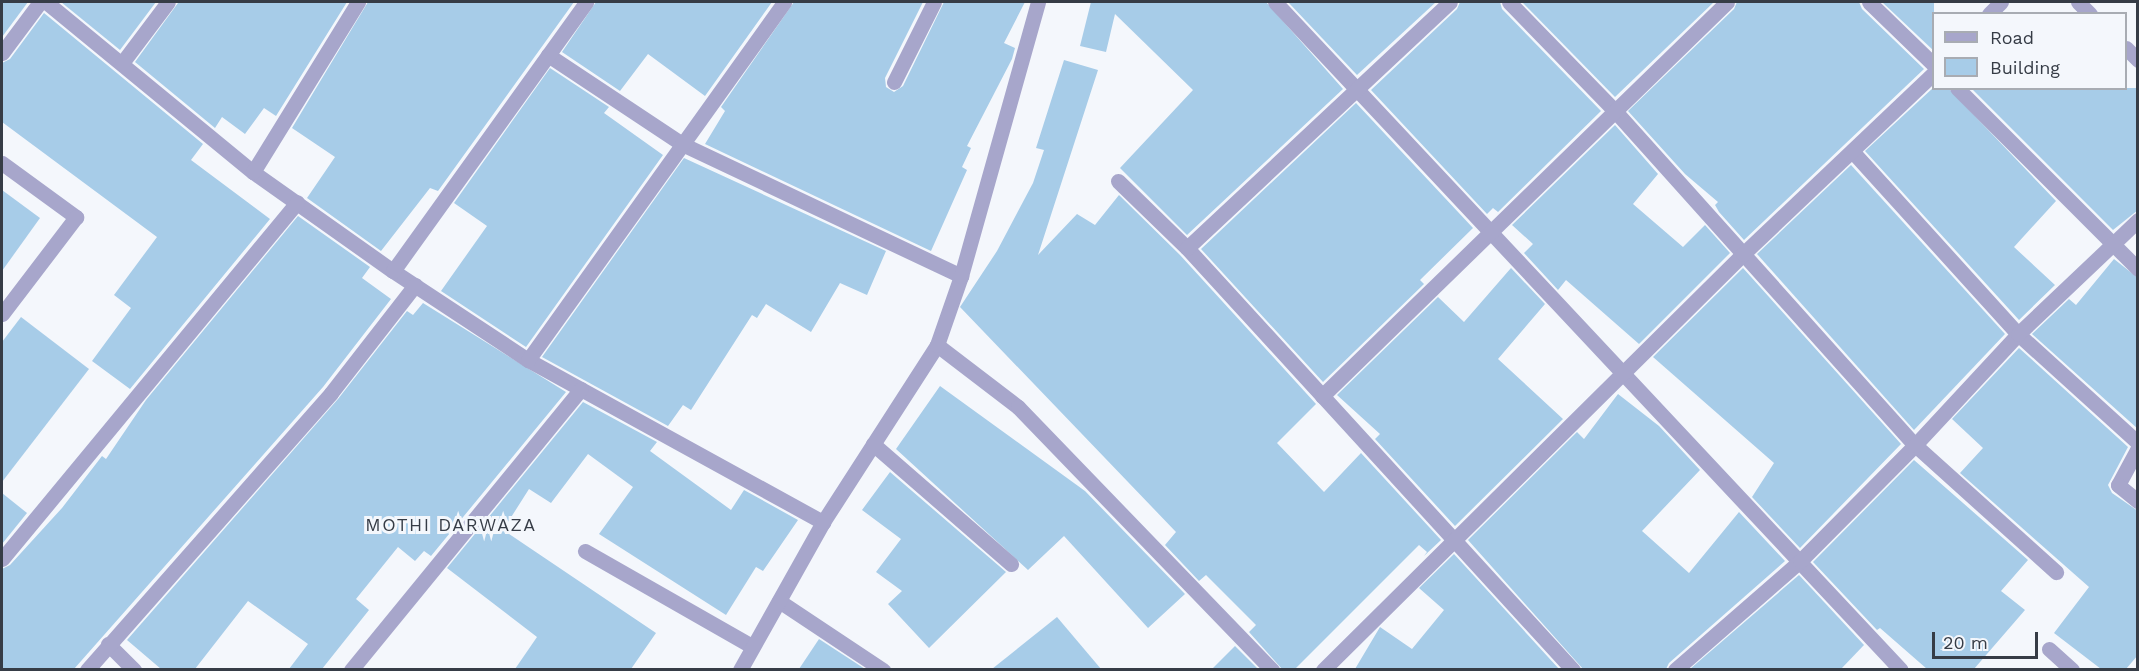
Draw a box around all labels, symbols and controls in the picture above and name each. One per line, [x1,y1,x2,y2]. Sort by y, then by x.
legend [1932,12,2127,90]
text: Road [1990,27,2034,48]
text: Building [1990,57,2060,78]
district label: MOTHI DARWAZA [365,514,537,536]
scale bar [1935,620,2042,658]
text: 20 m [1943,632,1988,653]

